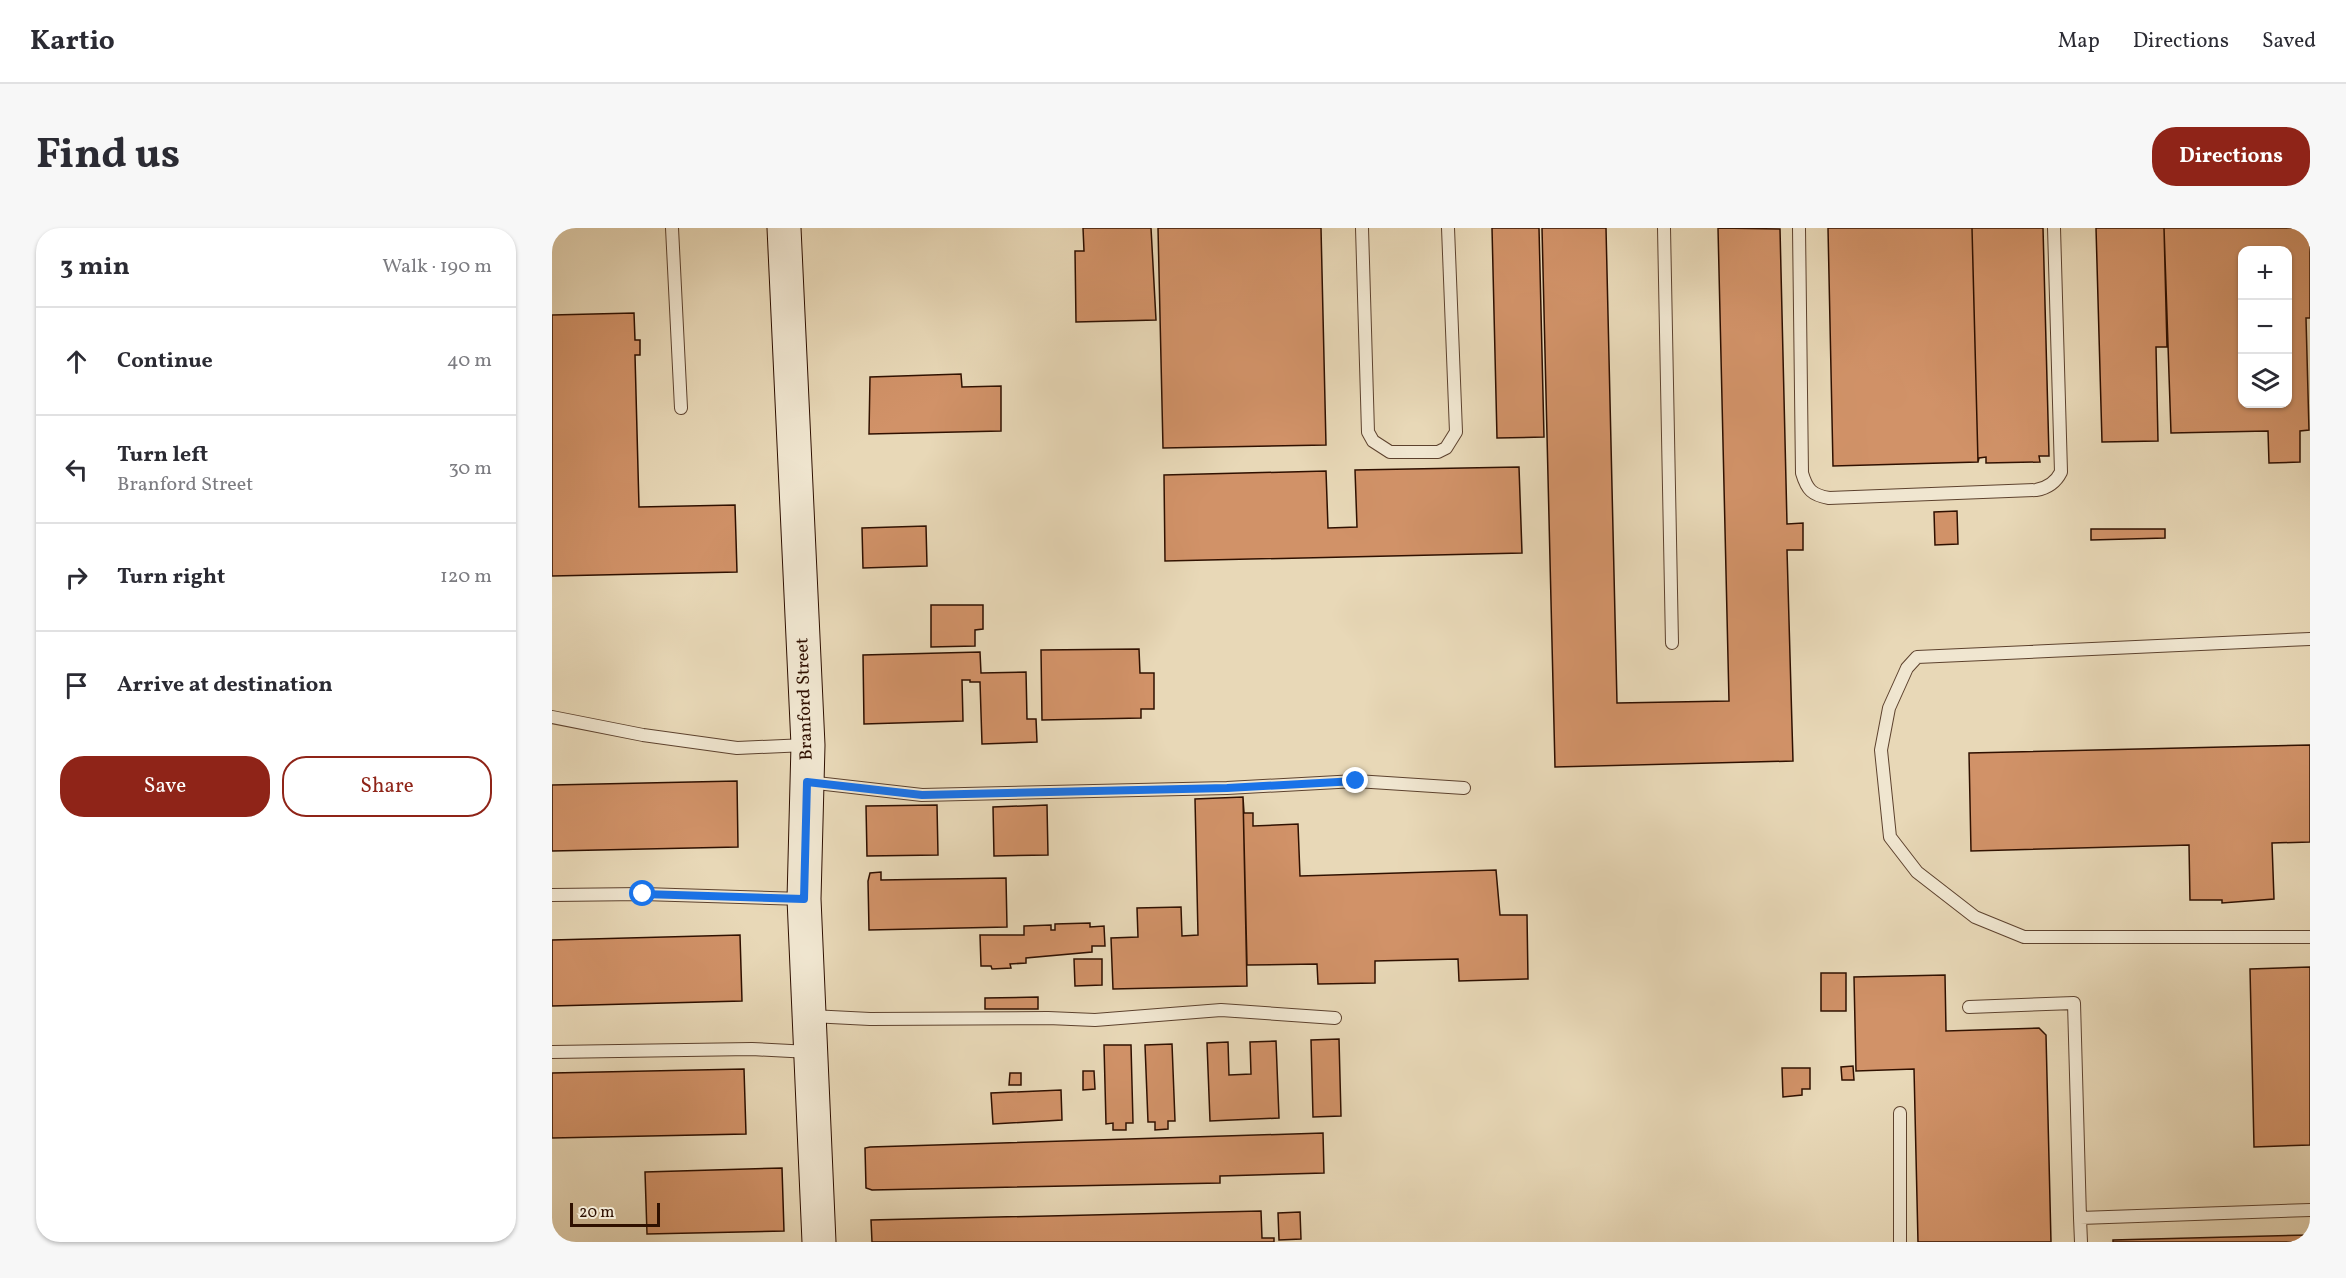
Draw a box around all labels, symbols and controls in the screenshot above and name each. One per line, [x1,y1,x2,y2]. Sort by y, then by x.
text: Kartio [30,22,115,61]
text: Map [2058,27,2100,56]
text: Directions [2133,27,2229,56]
text: Saved [2262,27,2316,56]
text: Find us [36,127,180,186]
button: Directions [2152,127,2310,186]
map controls [2238,246,2292,408]
button: + [2238,246,2292,300]
text: 3 min [60,249,130,285]
text: Walk · 190 m [382,253,492,281]
button: − [2238,300,2292,354]
icon: ahead [60,345,93,378]
text: Continue [117,346,213,377]
text: 40 m [447,347,492,375]
button: layers [2238,354,2292,408]
text: Turn left [117,440,208,471]
icon: left [60,453,93,486]
text: 30 m [448,455,492,483]
text: Branford Street [117,471,253,499]
icon: right [60,561,93,594]
text: Turn right [117,562,225,593]
text: 120 m [440,563,492,591]
street label: Branford Street [790,637,820,761]
icon: arrive [60,669,93,702]
text: Arrive at destination [117,670,333,701]
button: Save [60,756,270,817]
button: Share [282,756,492,817]
route end [1342,767,1368,793]
route start [629,880,655,906]
scale bar [570,1200,660,1228]
text: 20 m [579,1202,614,1224]

